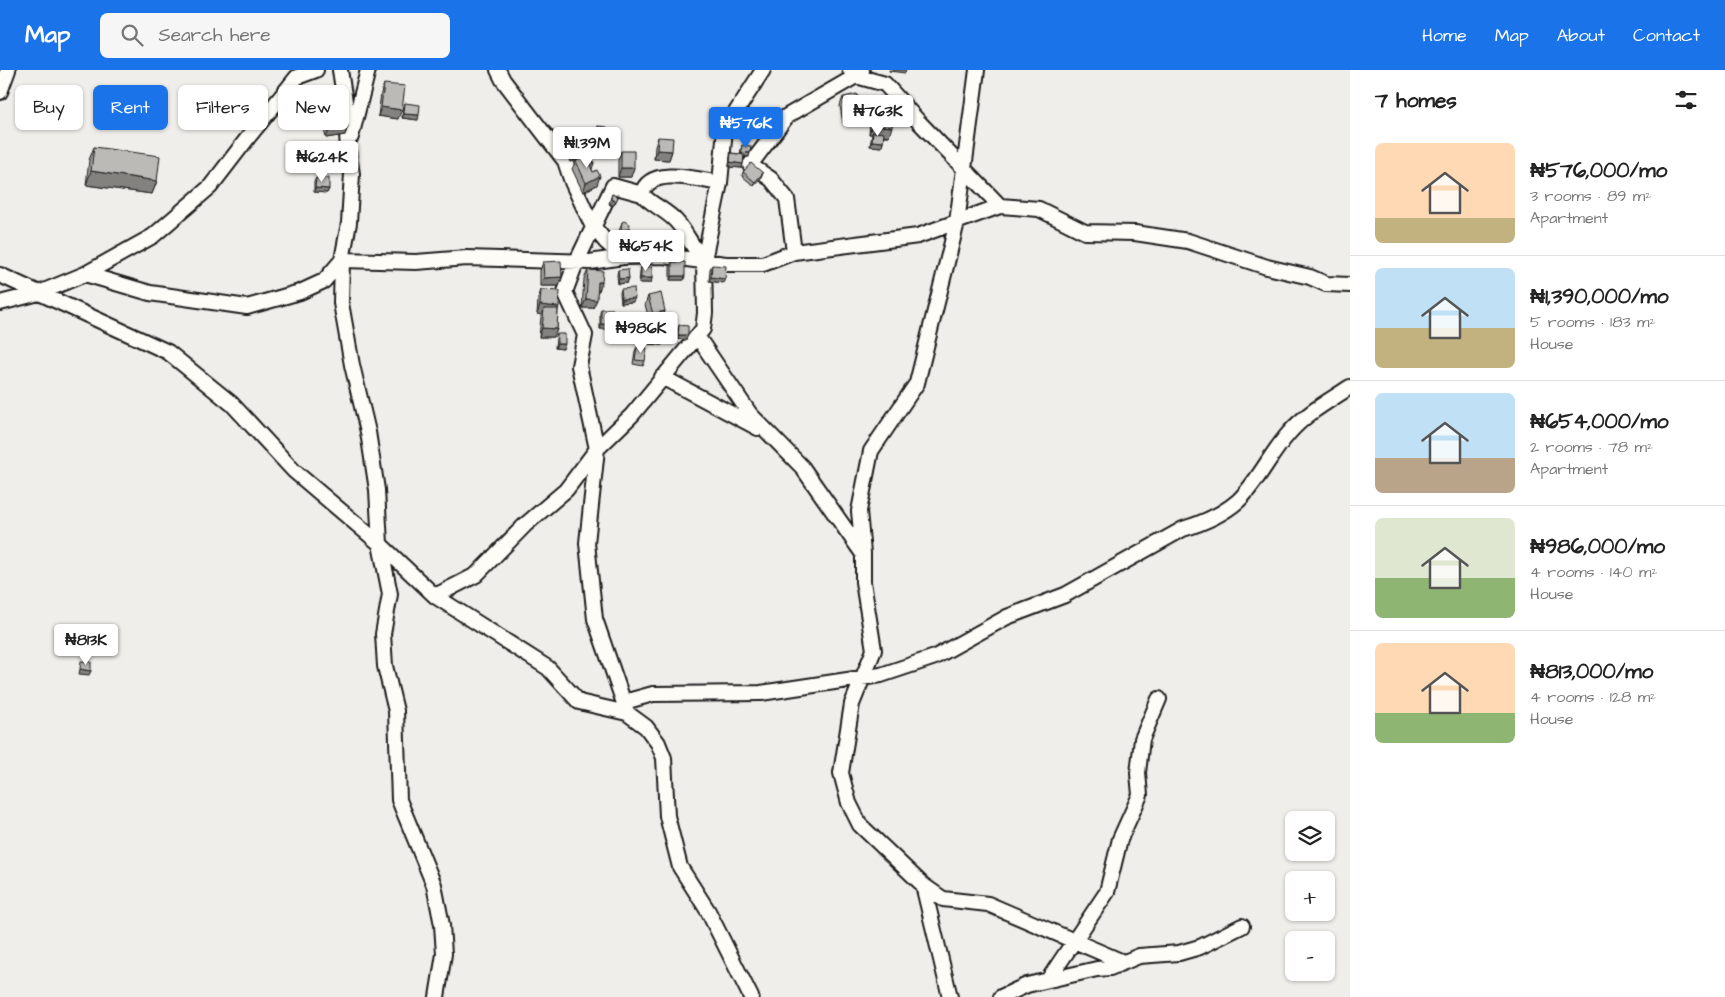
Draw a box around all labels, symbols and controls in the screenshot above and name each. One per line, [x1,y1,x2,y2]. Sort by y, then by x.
search box [100,13,450,58]
text: Map [25,18,70,52]
icon: search [118,21,146,49]
text: Search here [158,22,271,49]
text: Home [1422,23,1467,48]
text: Map [1495,23,1529,48]
text: About [1557,23,1605,48]
text: Contact [1633,23,1700,48]
chip: Buy [15,85,83,130]
chip: Rent [93,85,168,130]
chip: Filters [178,85,268,130]
chip: New [278,85,349,130]
text: 7 homes [1375,86,1457,115]
icon: filters [1672,86,1700,114]
pin: ₦763K [843,94,913,137]
text: ₦763K [853,100,903,122]
pin: ₦576K [711,106,781,149]
text: ₦576K [720,112,772,134]
pin: ₦1.39M [546,126,628,169]
text: ₦1.39M [564,132,610,154]
pin: ₦624K [287,140,357,183]
text: ₦624K [296,146,348,168]
text: ₦576,000/mo [1530,156,1667,185]
icon: home [1415,163,1475,223]
text: 3 rooms · 89 m² [1530,185,1651,207]
text: Apartment [1530,207,1608,229]
pin: ₦654K [611,230,681,272]
text: ₦654K [619,235,673,257]
text: ₦1,390,000/mo [1530,282,1669,311]
icon: home [1415,288,1475,348]
text: 5 rooms · 183 m² [1530,311,1656,333]
pin: ₦986K [606,312,676,354]
text: ₦986K [616,317,666,339]
text: House [1530,333,1574,355]
text: ₦654,000/mo [1530,407,1669,436]
icon: home [1415,413,1475,473]
text: 2 rooms · 78 m² [1530,436,1653,458]
text: Apartment [1530,458,1608,480]
text: ₦986,000/mo [1530,532,1665,561]
icon: home [1415,538,1475,598]
text: 4 rooms · 140 m² [1530,561,1658,583]
text: House [1530,583,1574,605]
pin: ₦813K [51,624,121,666]
text: ₦813K [65,629,107,651]
text: ₦813,000/mo [1530,657,1653,686]
icon: home [1415,663,1475,723]
text: 4 rooms · 128 m² [1530,686,1656,708]
text: House [1530,708,1574,730]
map controls [1285,811,1335,981]
button: layers [1285,811,1335,861]
button: + [1285,871,1335,921]
button: − [1285,931,1335,981]

